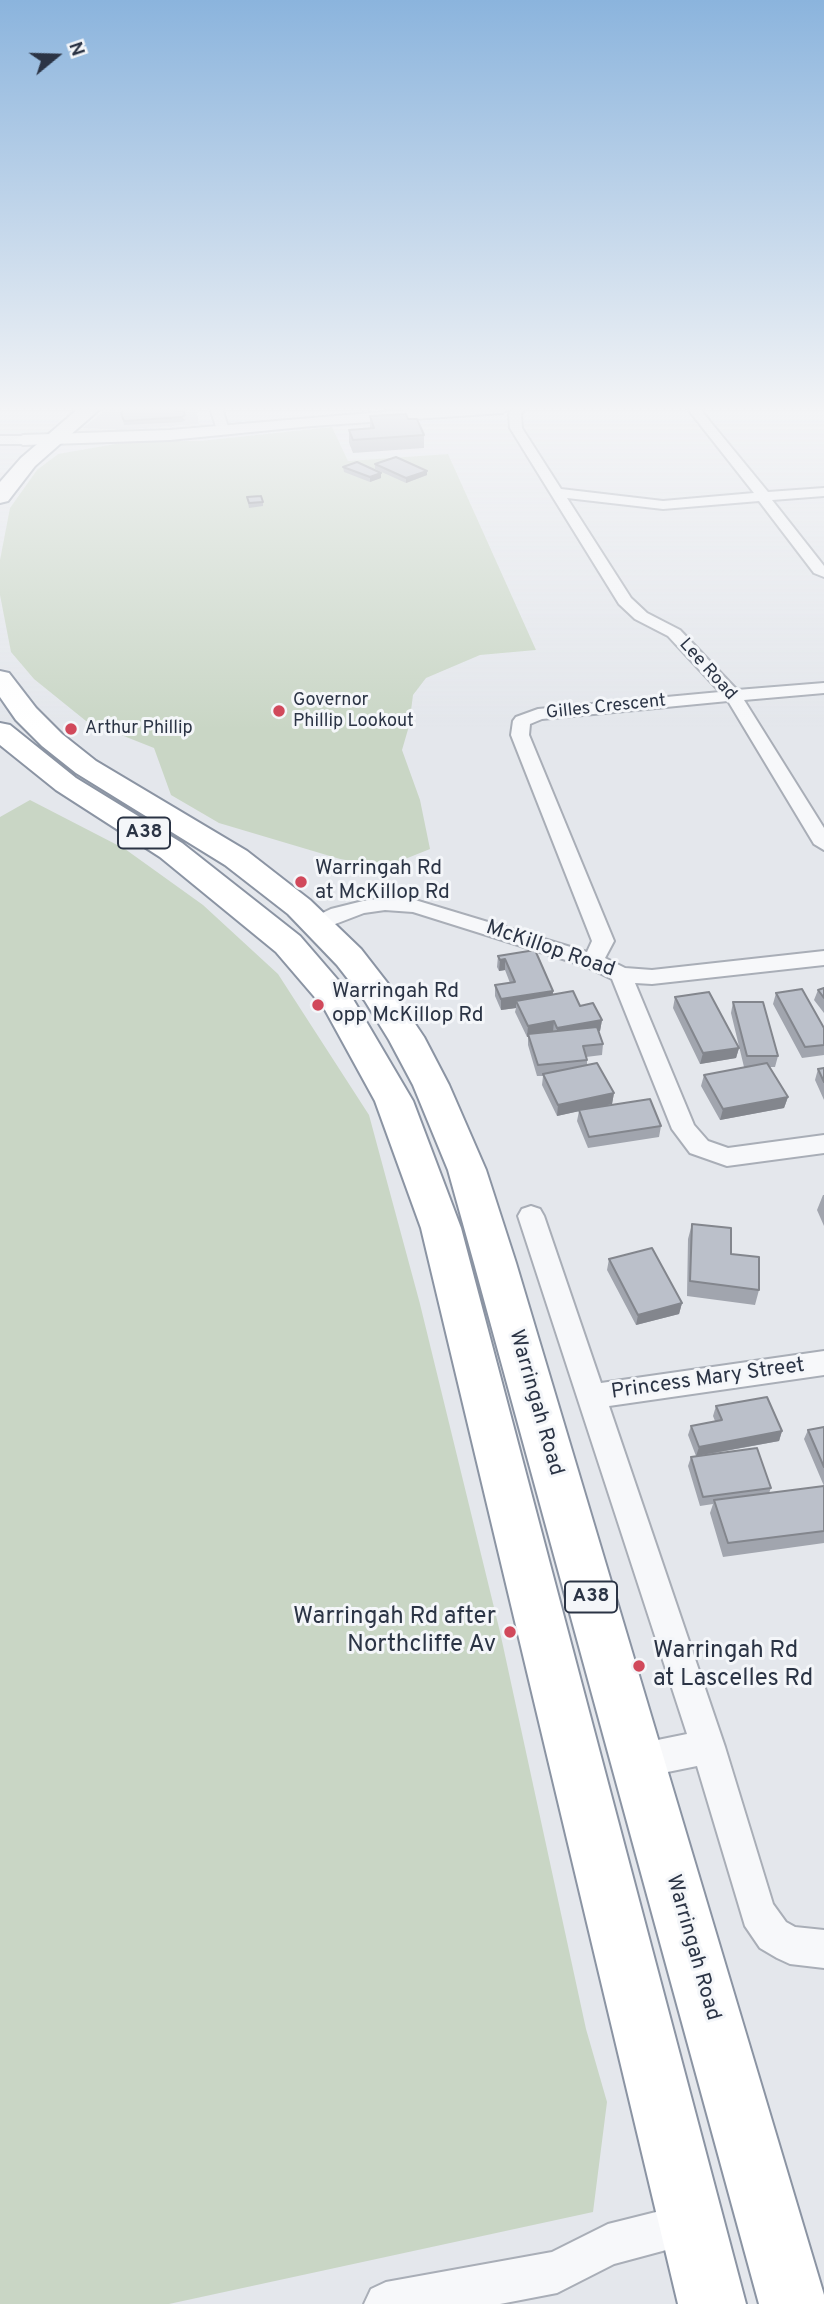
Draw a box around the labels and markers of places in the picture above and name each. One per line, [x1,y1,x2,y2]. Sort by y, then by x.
place label: Governor Phillip Lookout [293,690,414,732]
marker: Governor Phillip Lookout [271,703,287,719]
place label: Arthur Phillip [85,718,193,740]
marker: Arthur Phillip [63,721,79,737]
place label: Warringah Rd at McKillop Rd [315,857,450,907]
marker: Warringah Rd at McKillop Rd [293,874,309,890]
place label: Warringah Rd opp McKillop Rd [332,980,483,1030]
marker: Warringah Rd opp McKillop Rd [310,997,326,1013]
place label: Warringah Rd after Northcliffe Av [293,1604,496,1660]
marker: Warringah Rd after Northcliffe Av [502,1624,518,1640]
place label: Warringah Rd at Lascelles Rd [653,1638,813,1694]
marker: Warringah Rd at Lascelles Rd [631,1658,647,1674]

